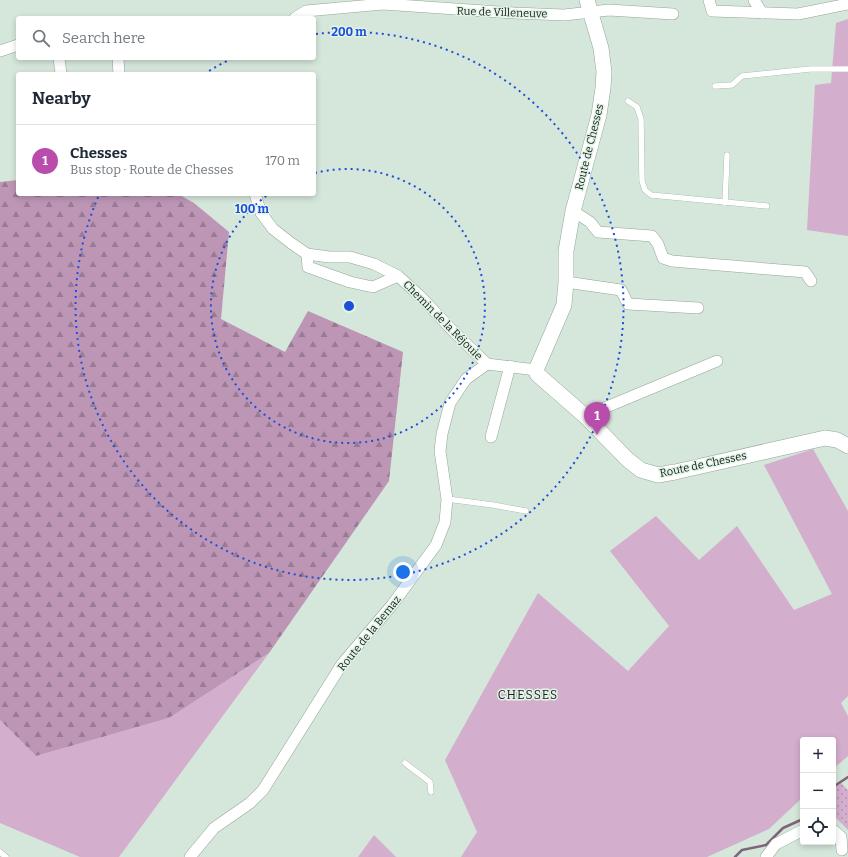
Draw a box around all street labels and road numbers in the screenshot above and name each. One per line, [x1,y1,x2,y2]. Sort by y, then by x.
street label: Rue de Villeneuve [456,4,548,21]
street label: Route de Chesses [572,103,606,192]
street label: Chemin de la Réjouie [400,278,485,363]
street label: Route de Chesses [659,449,748,480]
street label: Route de la Bemaz [335,593,404,674]

